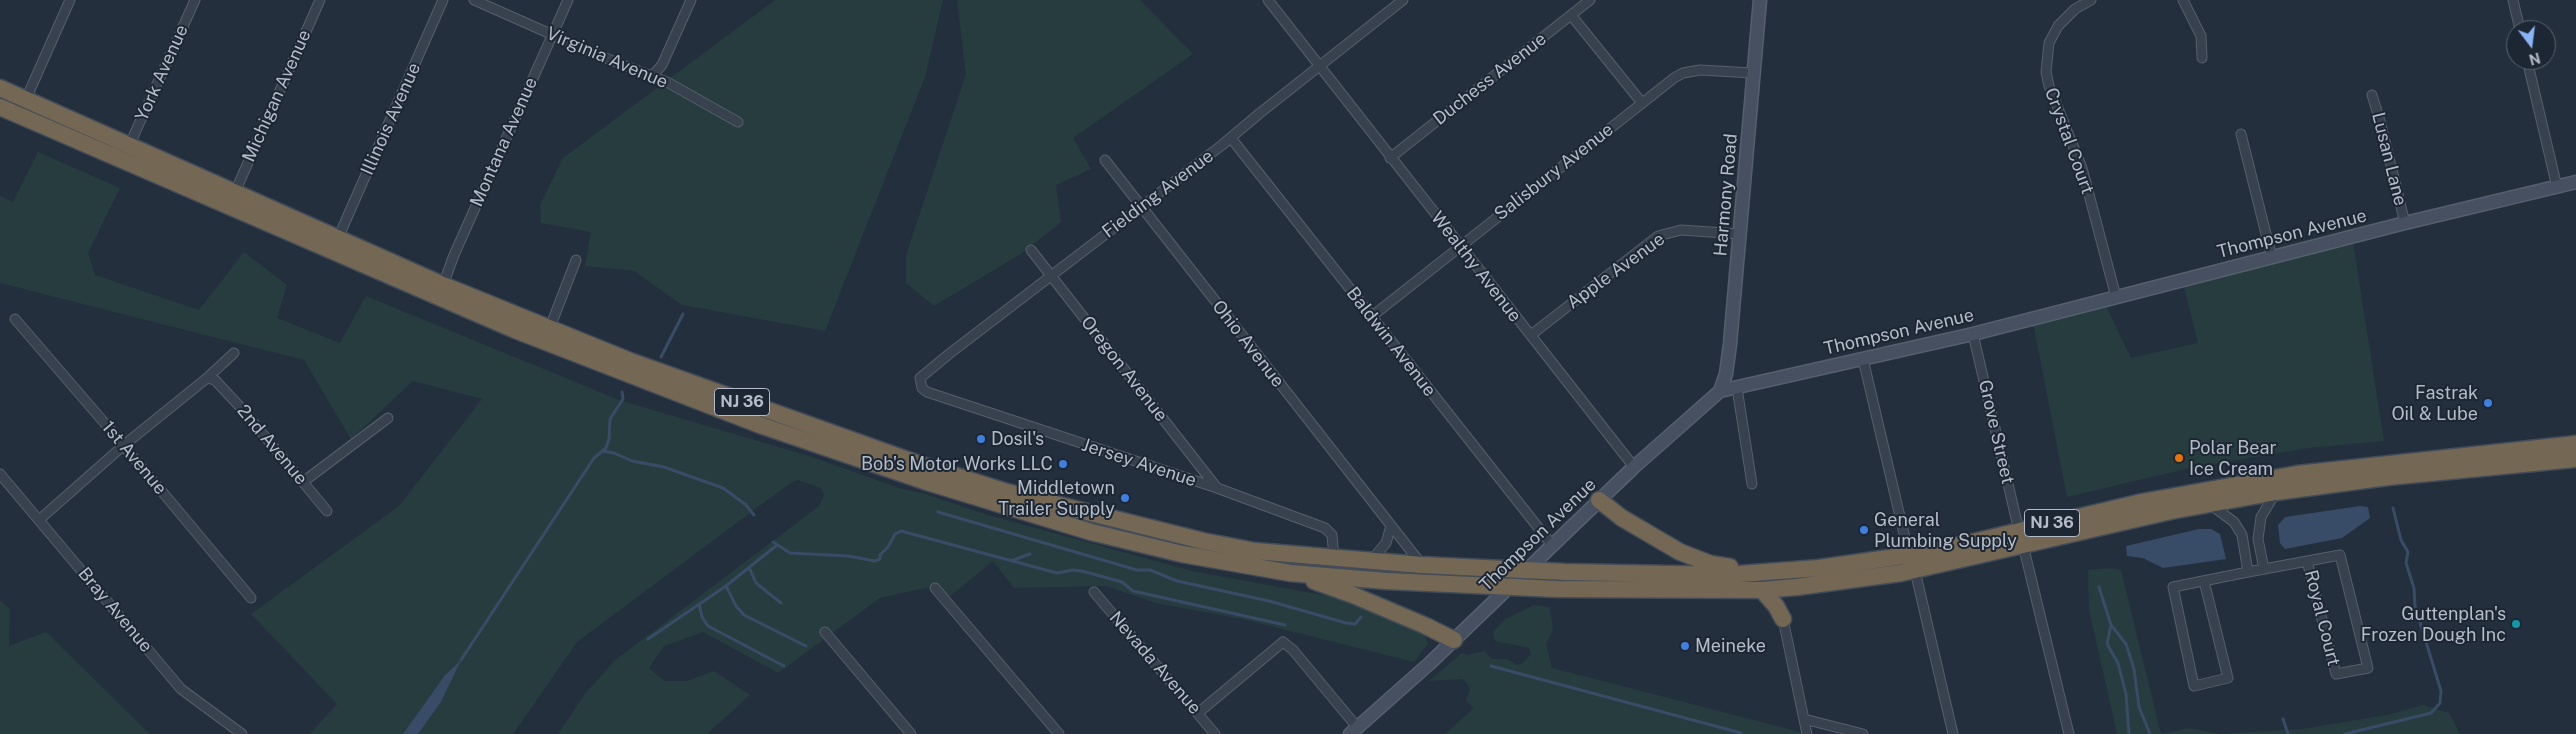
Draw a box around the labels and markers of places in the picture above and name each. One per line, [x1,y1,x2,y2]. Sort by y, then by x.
place label: Fastrak Oil & Lube [2391,382,2478,424]
marker: Fastrak Oil & Lube [2482,397,2494,409]
place label: Dosil's [991,428,1044,450]
marker: Dosil's [975,433,987,445]
place label: Polar Bear Ice Cream [2189,437,2276,479]
marker: Polar Bear Ice Cream [2173,452,2185,464]
place label: Bob's Motor Works LLC [861,453,1053,475]
marker: Bob's Motor Works LLC [1057,458,1069,470]
place label: Middletown Trailer Supply [998,477,1115,520]
marker: Middletown Trailer Supply [1119,492,1131,504]
place label: General Plumbing Supply [1874,509,2017,552]
marker: General Plumbing Supply [1858,524,1870,536]
place label: Guttenplan's Frozen Dough Inc [2361,603,2506,646]
marker: Guttenplan's Frozen Dough Inc [2510,618,2522,630]
place label: Meineke [1695,635,1766,657]
marker: Meineke [1679,640,1691,652]

